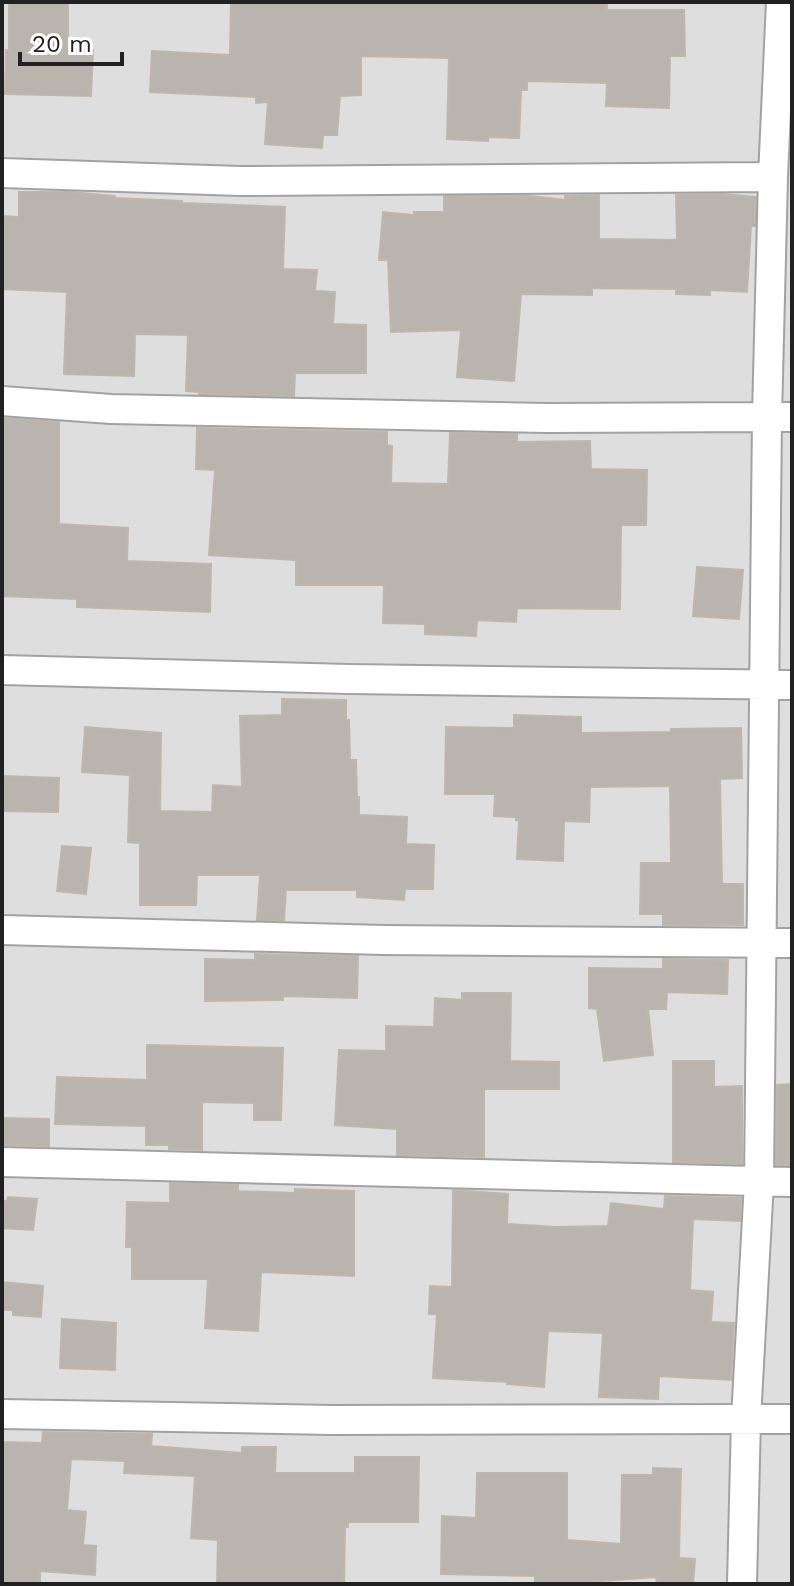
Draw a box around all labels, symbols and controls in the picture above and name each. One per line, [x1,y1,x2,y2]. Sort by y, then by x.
scale bar [20,16,122,66]
text: 20 m [32,30,92,58]

